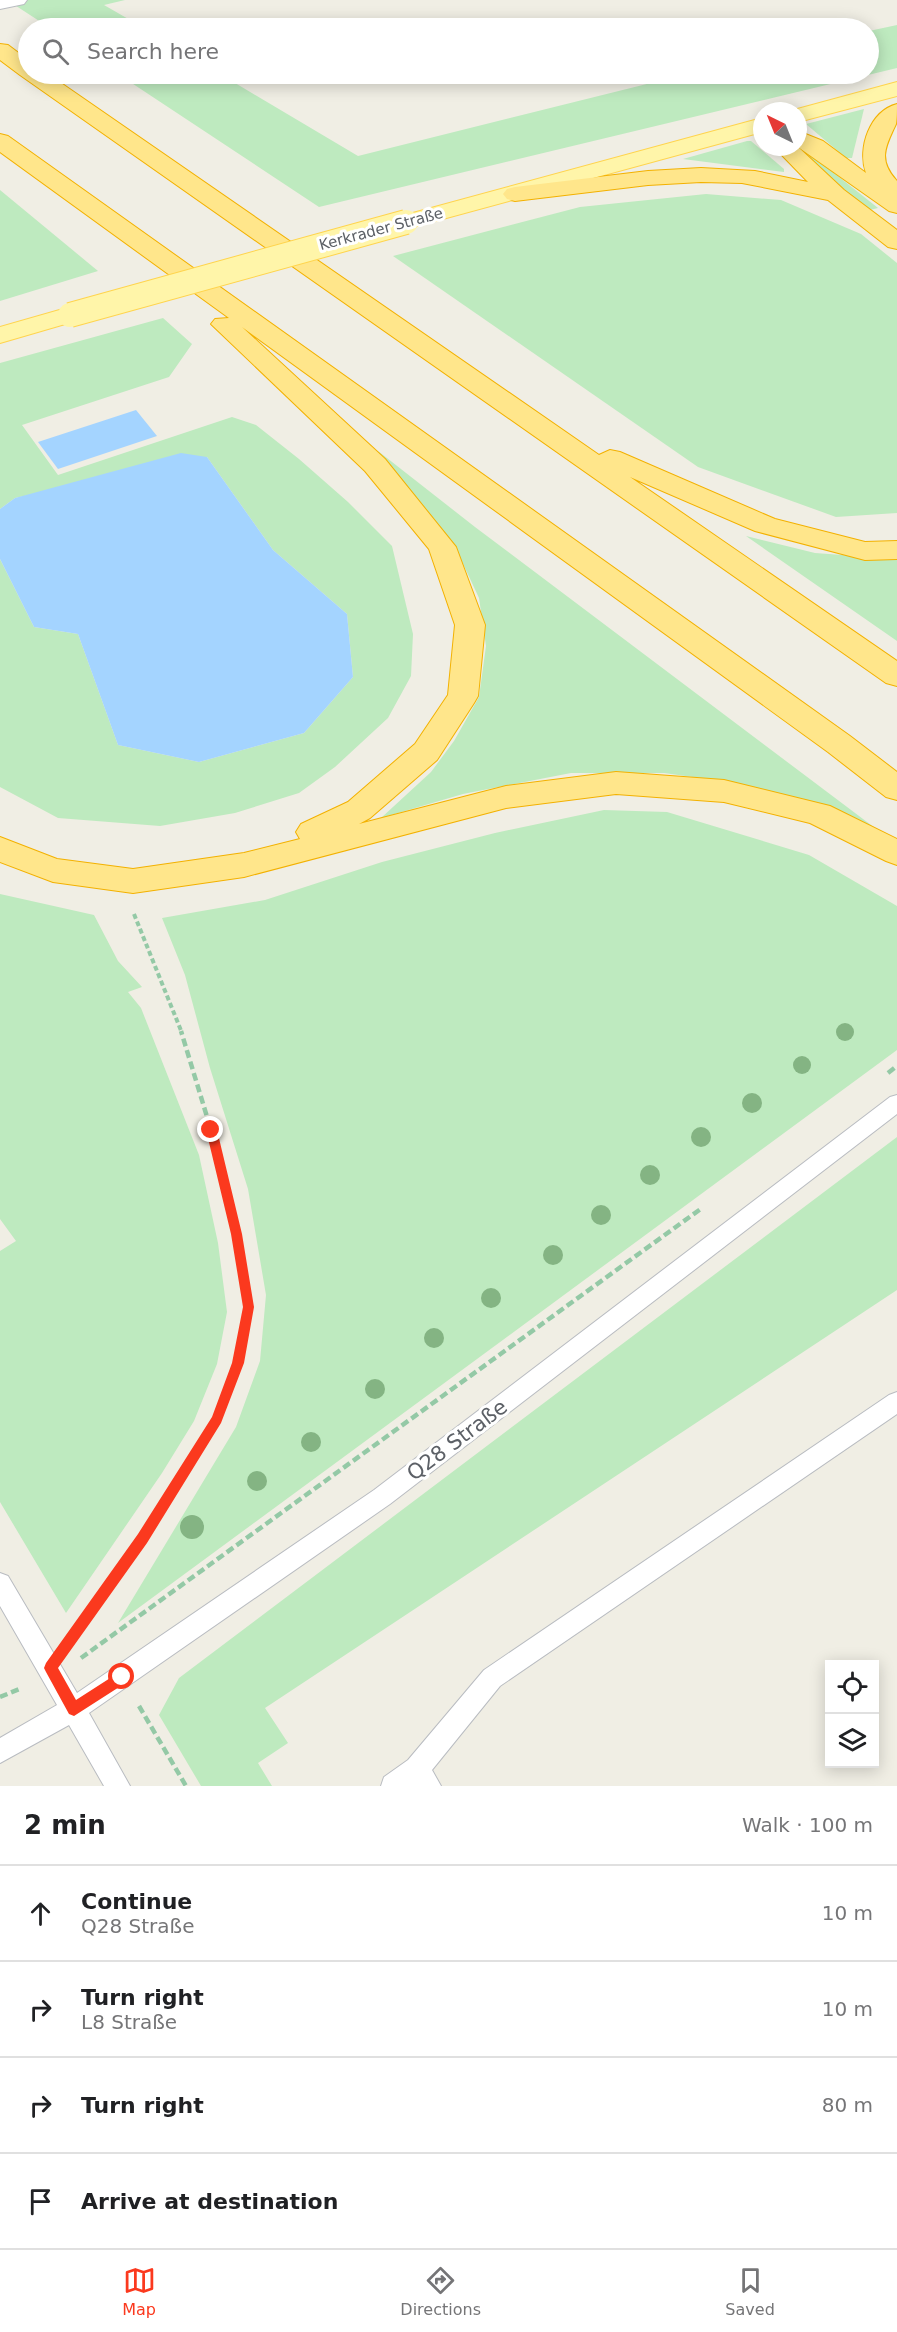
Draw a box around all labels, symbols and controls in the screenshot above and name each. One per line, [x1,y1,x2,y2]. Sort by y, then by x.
search box [18,18,879,84]
icon: search [39,35,72,68]
text: Search here [87,39,219,64]
north arrow [753,102,807,156]
street label: Kerkrader Straße [317,204,445,254]
route end [197,1116,223,1142]
street label: Q28 Straße [402,1395,512,1485]
map controls [825,1660,879,1768]
button: locate [825,1660,879,1714]
route start [108,1663,134,1689]
button: layers [825,1714,879,1768]
text: 2 min [24,1810,106,1840]
text: Walk · 100 m [742,1813,873,1837]
text: Continue [81,1889,192,1914]
icon: ahead [24,1897,57,1930]
text: 10 m [822,1901,873,1925]
text: Q28 Straße [81,1914,194,1938]
text: Turn right [81,1985,204,2010]
icon: right [24,1993,57,2026]
text: 10 m [822,1997,873,2021]
text: L8 Straße [81,2010,177,2034]
icon: right [24,2089,57,2122]
text: Turn right [81,2093,204,2118]
text: 80 m [822,2093,873,2117]
icon: arrive [24,2185,57,2218]
text: Arrive at destination [81,2189,338,2214]
tab: Map [122,2264,156,2319]
tab: Directions [400,2264,481,2319]
tab: Saved [725,2264,775,2319]

